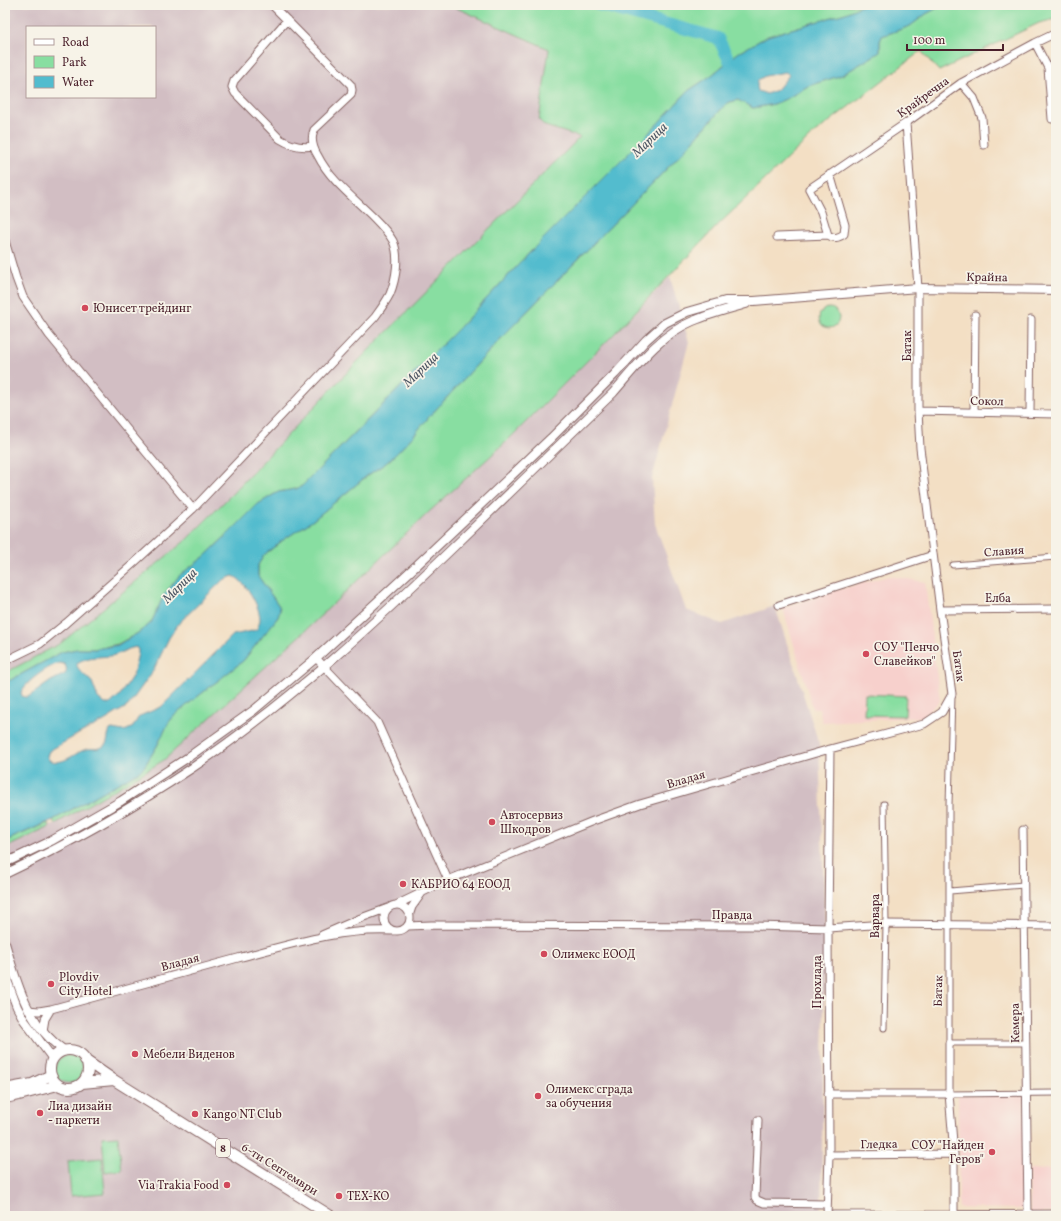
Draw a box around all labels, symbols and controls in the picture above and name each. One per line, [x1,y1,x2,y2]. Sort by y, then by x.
legend [26,26,156,98]
scale bar [907,26,1003,52]
text: 100 m [913,33,946,49]
text: Road [62,35,89,51]
text: Park [62,55,87,71]
street label: Крайречна [894,74,953,122]
text: Water [62,75,94,91]
water label: Марица [628,119,672,162]
street label: Крайна [966,270,1008,286]
place label: Юнисет трейдинг [93,301,192,317]
marker: Юнисет трейдинг [80,303,90,313]
street label: Батак [900,330,916,362]
water label: Марица [399,349,443,392]
street label: Сокол [970,394,1004,410]
street label: Славия [984,543,1025,561]
water label: Марица [158,565,202,609]
street label: Елба [985,591,1011,607]
place label: СОУ "Пенчо Славейков" [874,640,939,670]
marker: СОУ "Пенчо Славейков" [861,649,871,659]
street label: Батак [948,650,968,683]
street label: Владая [665,767,707,793]
place label: Автосервиз Шкодров [500,808,563,838]
marker: Автосервиз Шкодров [487,817,497,827]
place label: КАБРИО 64 ЕООД [411,877,511,893]
marker: КАБРИО 64 ЕООД [398,879,408,889]
street label: Варвара [868,894,884,938]
street label: Правда [712,908,752,924]
place label: Олимекс ЕООД [552,947,636,963]
marker: Олимекс ЕООД [539,949,549,959]
street label: Владая [159,950,201,976]
street label: Прохлада [810,955,826,1009]
place label: Plovdiv City Hotel [59,970,112,1000]
street label: Батак [931,975,947,1007]
marker: Plovdiv City Hotel [46,979,56,989]
street label: Кемера [1008,1003,1024,1043]
place label: Мебели Виденов [143,1047,235,1063]
marker: Мебели Виденов [130,1049,140,1059]
place label: Олимекс сграда за обучения [546,1082,633,1112]
marker: Олимекс сграда за обучения [533,1091,543,1101]
place label: Лиа дизайн - паркети [48,1099,112,1129]
place label: Kango NT Club [203,1107,282,1123]
marker: Лиа дизайн - паркети [35,1108,45,1118]
marker: Kango NT Club [190,1109,200,1119]
street label: Гледка [860,1137,898,1153]
place label: СОУ "Найден Геров" [912,1138,984,1168]
road number: 8 [216,1139,230,1157]
street label: 6-ти Септември [238,1140,321,1200]
marker: СОУ "Найден Геров" [987,1147,997,1157]
place label: Via Trakia Food [138,1178,219,1194]
marker: Via Trakia Food [222,1180,232,1190]
place label: ТЕХ-КО [347,1189,389,1205]
marker: ТЕХ-КО [334,1191,344,1201]

